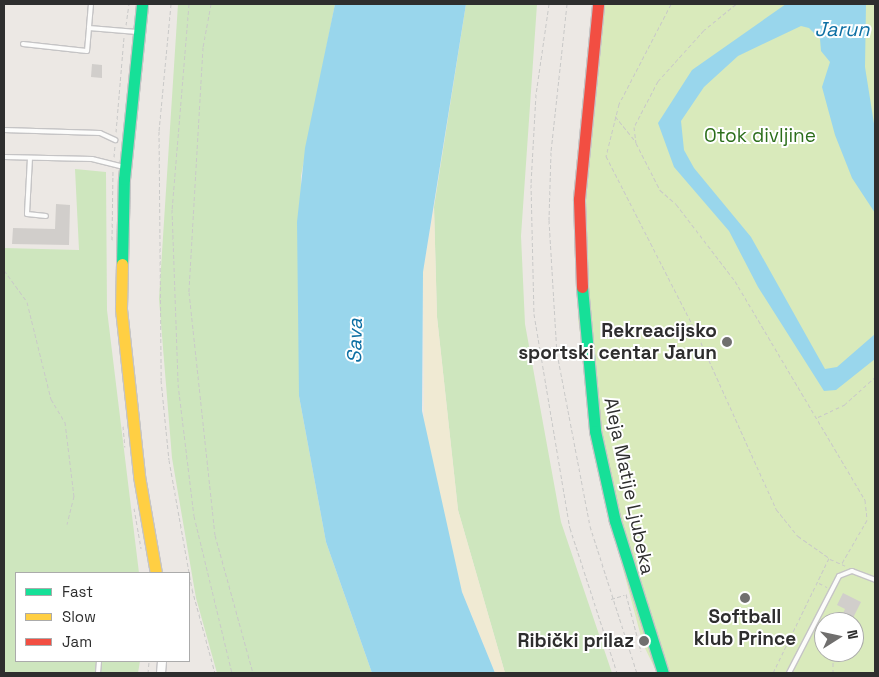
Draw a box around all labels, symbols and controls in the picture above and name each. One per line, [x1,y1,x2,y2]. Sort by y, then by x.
water label: Jarun [815,17,869,41]
park label: Otok divljine [704,125,816,147]
water label: Sava [343,318,367,364]
place label: Rekreacijsko sportski centar Jarun [518,320,717,364]
marker: Rekreacijsko sportski centar Jarun [721,336,733,348]
street label: Aleja Matije Ljubeka [599,395,659,577]
legend [15,572,190,662]
text: Fast [62,582,93,601]
marker: Softball klub Prince [739,592,751,604]
place label: Softball klub Prince [694,606,796,650]
text: Slow [62,607,96,626]
north arrow [814,612,864,662]
text: N [843,628,862,641]
place label: Ribički prilaz [517,630,634,652]
text: Jam [62,632,92,651]
marker: Ribički prilaz [638,635,650,647]

